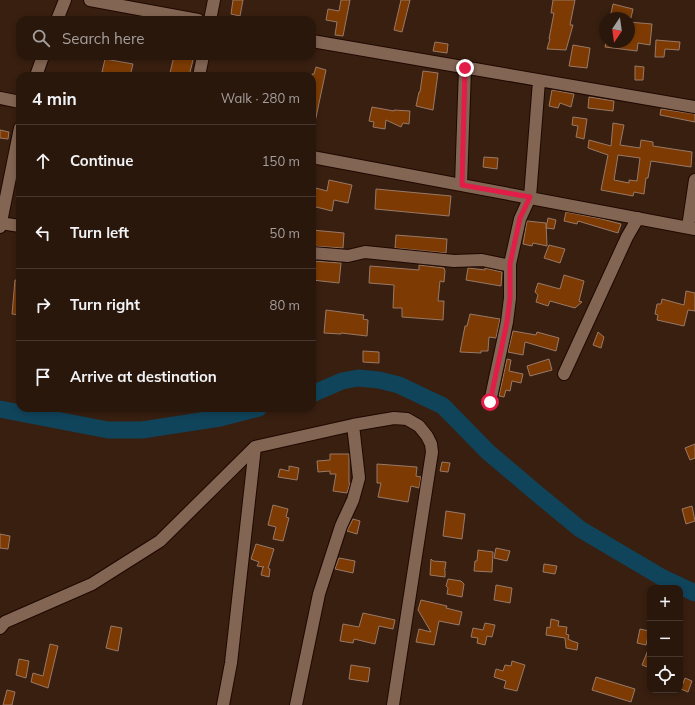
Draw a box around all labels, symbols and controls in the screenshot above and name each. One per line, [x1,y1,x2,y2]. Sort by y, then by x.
north arrow [599,12,635,48]
search box [16,16,316,60]
icon: search [30,27,52,49]
text: Search here [62,29,144,48]
route end [456,59,474,77]
text: 4 min [32,88,77,109]
text: Walk · 280 m [221,90,300,106]
icon: ahead [32,150,54,172]
text: Continue [70,151,133,170]
text: 150 m [262,153,300,169]
icon: left [32,222,54,244]
text: Turn left [70,223,129,242]
text: 50 m [270,225,300,241]
icon: right [32,294,54,316]
text: Turn right [70,295,140,314]
text: 80 m [270,297,300,313]
icon: arrive [32,366,54,388]
text: Arrive at destination [70,367,217,386]
route start [481,393,499,411]
map controls [647,585,683,693]
button: + [647,585,683,621]
button: − [647,621,683,657]
button: locate [647,657,683,693]

